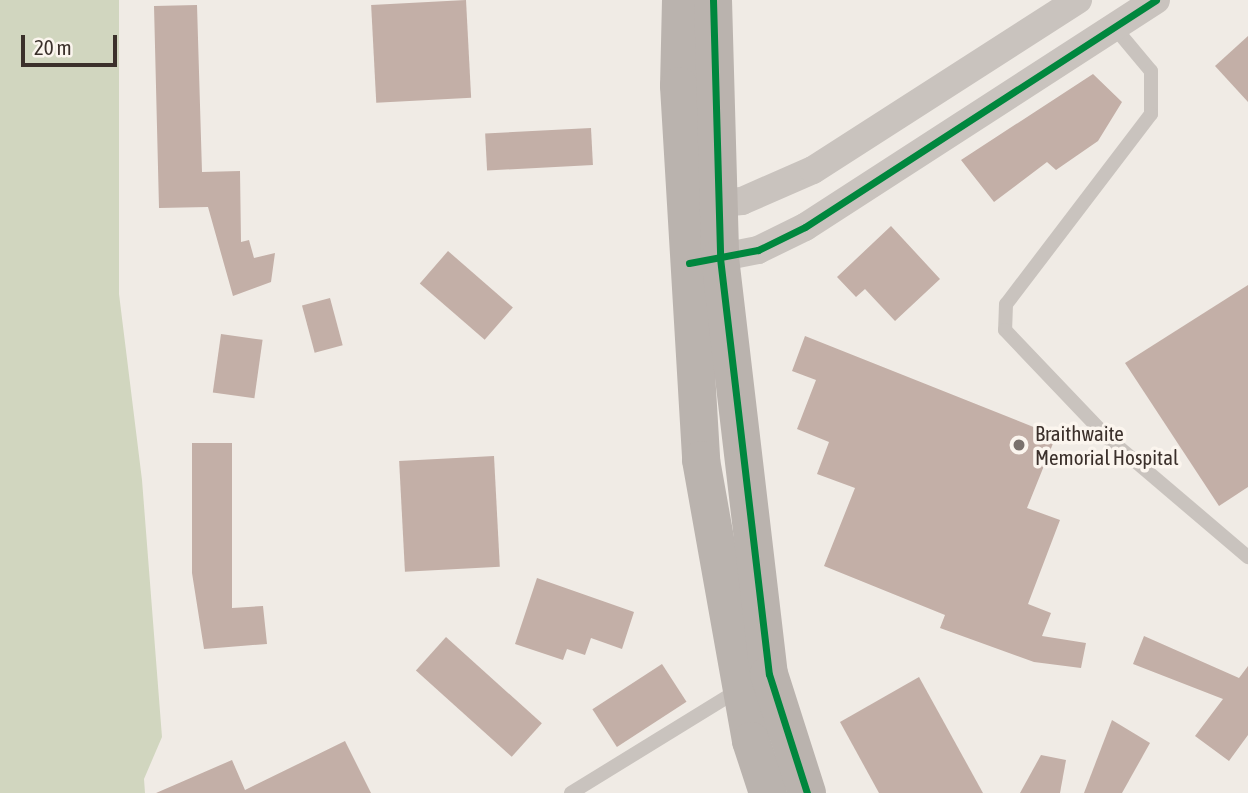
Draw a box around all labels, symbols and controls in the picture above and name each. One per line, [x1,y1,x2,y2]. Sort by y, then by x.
scale bar [24,21,121,65]
text: 20 m [34,35,72,59]
place label: Braithwaite Memorial Hospital [1035,420,1178,470]
marker: Braithwaite Memorial Hospital [1009,435,1029,455]

